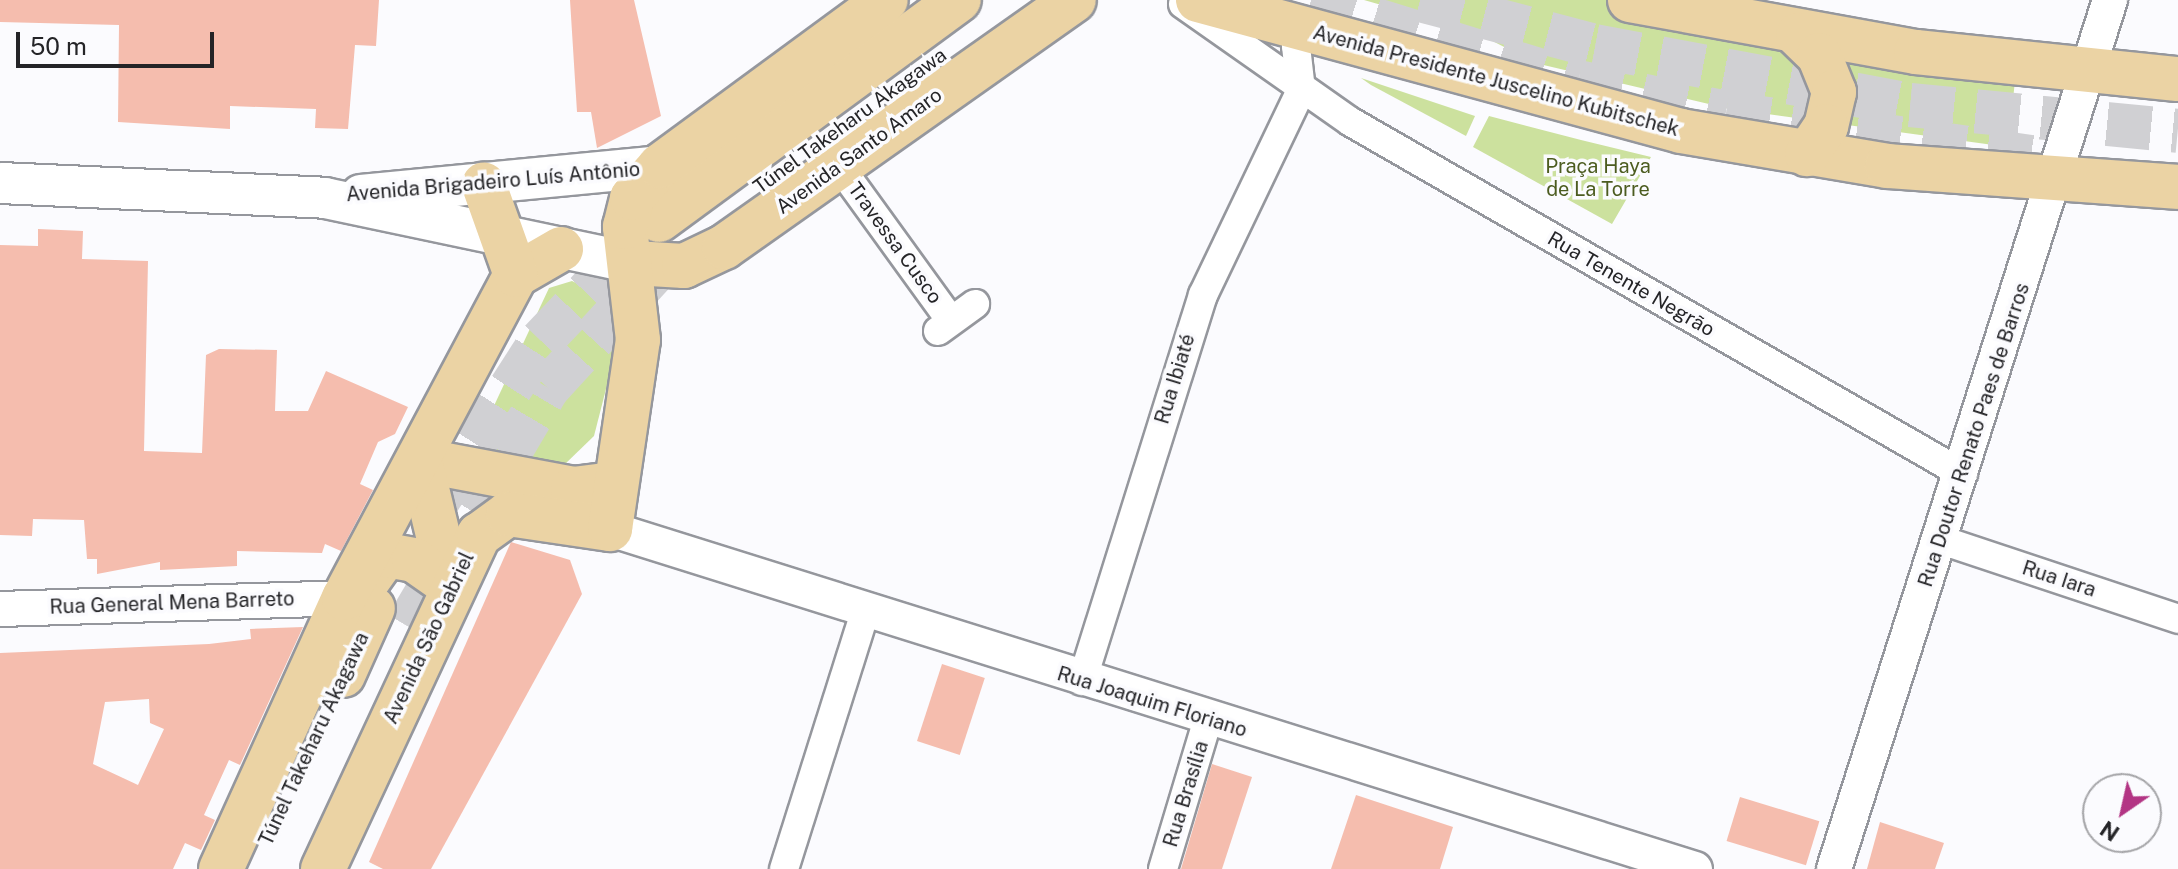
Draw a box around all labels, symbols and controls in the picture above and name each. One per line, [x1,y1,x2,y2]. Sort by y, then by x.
scale bar [20,16,218,66]
street label: Avenida Presidente Juscelino Kubitschek [1310,20,1682,142]
text: 50 m [30,32,87,60]
street label: Túnel Takeharu Akagawa [749,43,951,199]
street label: Avenida Santo Amaro [771,83,947,219]
park label: Praça Haya de La Torre [1545,155,1651,202]
street label: Avenida Brigadeiro Luís Antônio [345,157,641,207]
street label: Travessa Cusco [843,178,947,308]
street label: Rua Tenente Negrão [1543,226,1719,342]
street label: Rua Doutor Renato Paes de Barros [1913,280,2035,590]
street label: Rua Ibiaté [1150,331,1200,427]
street label: Avenida São Gabriel [379,548,479,728]
street label: Rua Iara [2019,556,2099,602]
street label: Rua General Mena Barreto [49,587,295,619]
street label: Túnel Takeharu Akagawa [254,629,374,849]
street label: Rua Joaquim Floriano [1054,662,1250,742]
street label: Rua Brasília [1158,738,1214,850]
north arrow [2082,773,2162,853]
text: N [2095,816,2124,847]

